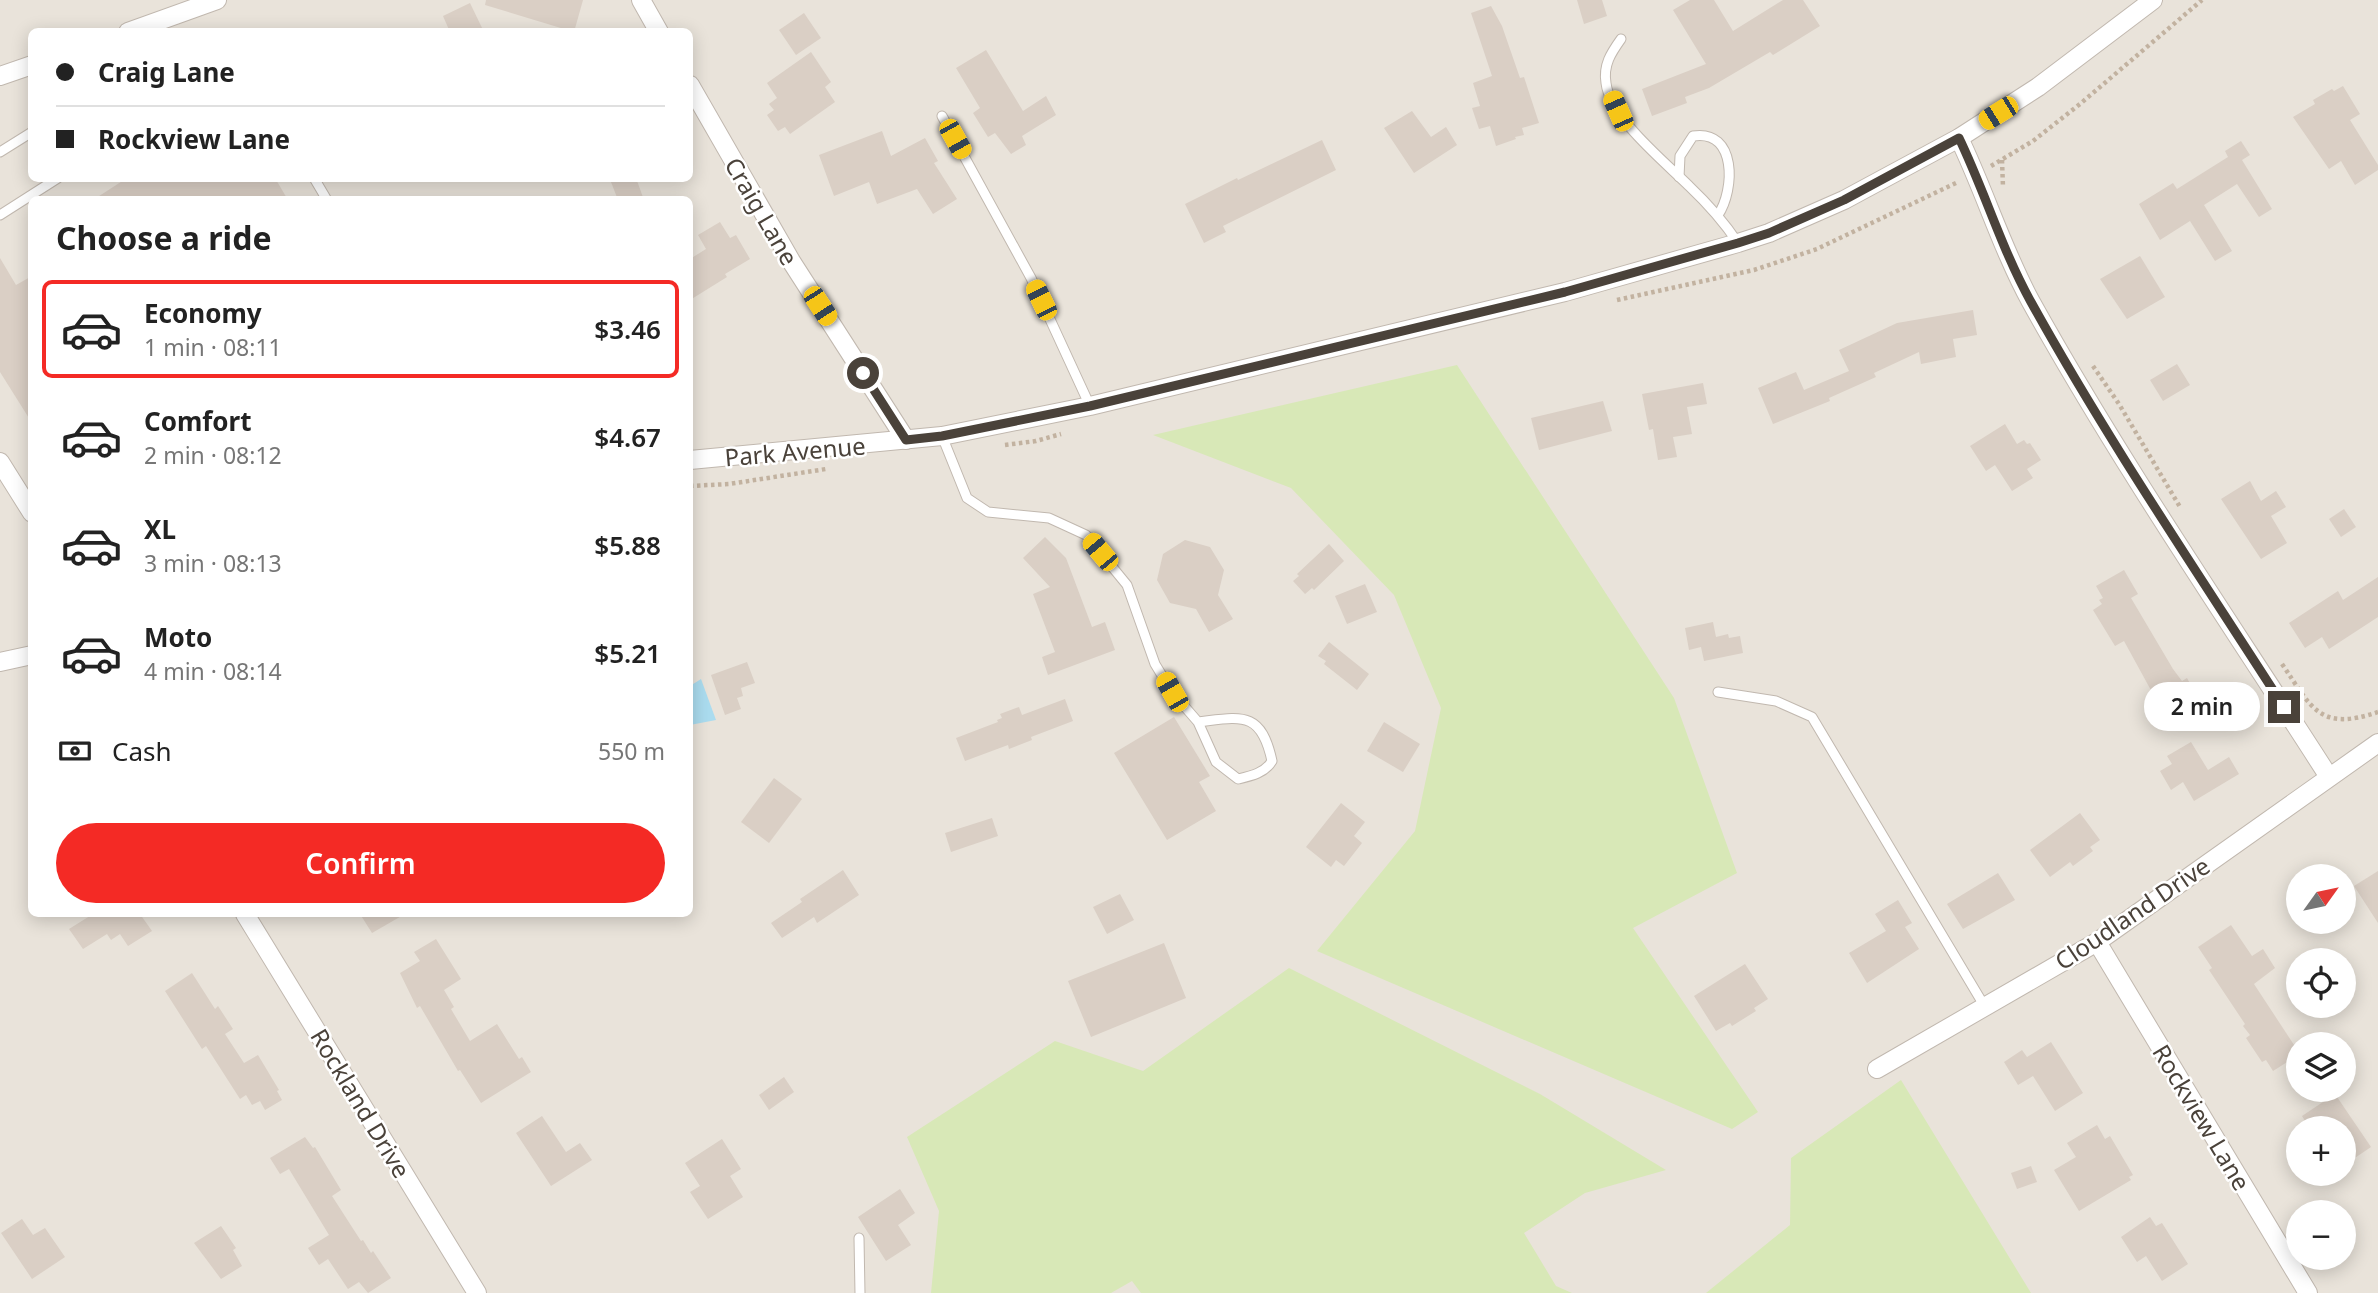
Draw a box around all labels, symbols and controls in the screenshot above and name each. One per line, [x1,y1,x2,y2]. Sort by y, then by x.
text: Craig Lane [98,54,235,90]
car [1600,88,1637,134]
car [1975,93,2022,133]
car [936,116,975,162]
text: Rockview Lane [98,121,290,157]
street label: Craig Lane [718,151,806,271]
text: Choose a ride [56,216,272,259]
car [1023,277,1060,323]
car [800,283,841,329]
text: Economy [144,295,262,331]
icon: car [60,298,123,361]
text: $3.46 [594,311,661,347]
text: 1 min · 08:11 [144,331,282,363]
route start [847,357,879,389]
text: Comfort [144,403,252,439]
icon: car [60,406,123,469]
text: $4.67 [594,419,661,455]
street label: Park Avenue [723,428,867,474]
text: 2 min · 08:12 [144,439,282,471]
text: XL [144,511,176,547]
icon: car [60,514,123,577]
text: $5.88 [594,527,661,563]
car [1079,529,1122,575]
text: 3 min · 08:13 [144,547,282,579]
text: Moto [144,619,212,655]
icon: car [60,622,123,685]
text: $5.21 [594,635,661,671]
text: 4 min · 08:14 [144,655,282,687]
car [1153,669,1192,715]
callout: 2 min [2144,682,2260,732]
text: 2 min [2171,690,2233,722]
route end [2268,691,2300,723]
icon: cash [56,732,94,770]
text: Cash [112,733,172,769]
text: 550 m [598,735,665,767]
button: Confirm [56,823,665,903]
street label: Cloudland Drive [2048,849,2216,977]
north arrow [2286,864,2356,934]
map controls [2286,864,2356,1270]
button: locate [2286,948,2356,1018]
street label: Rockland Drive [303,1022,419,1184]
button: layers [2286,1032,2356,1102]
street label: Rockview Lane [2145,1038,2259,1196]
button: + [2286,1116,2356,1186]
button: − [2286,1200,2356,1270]

